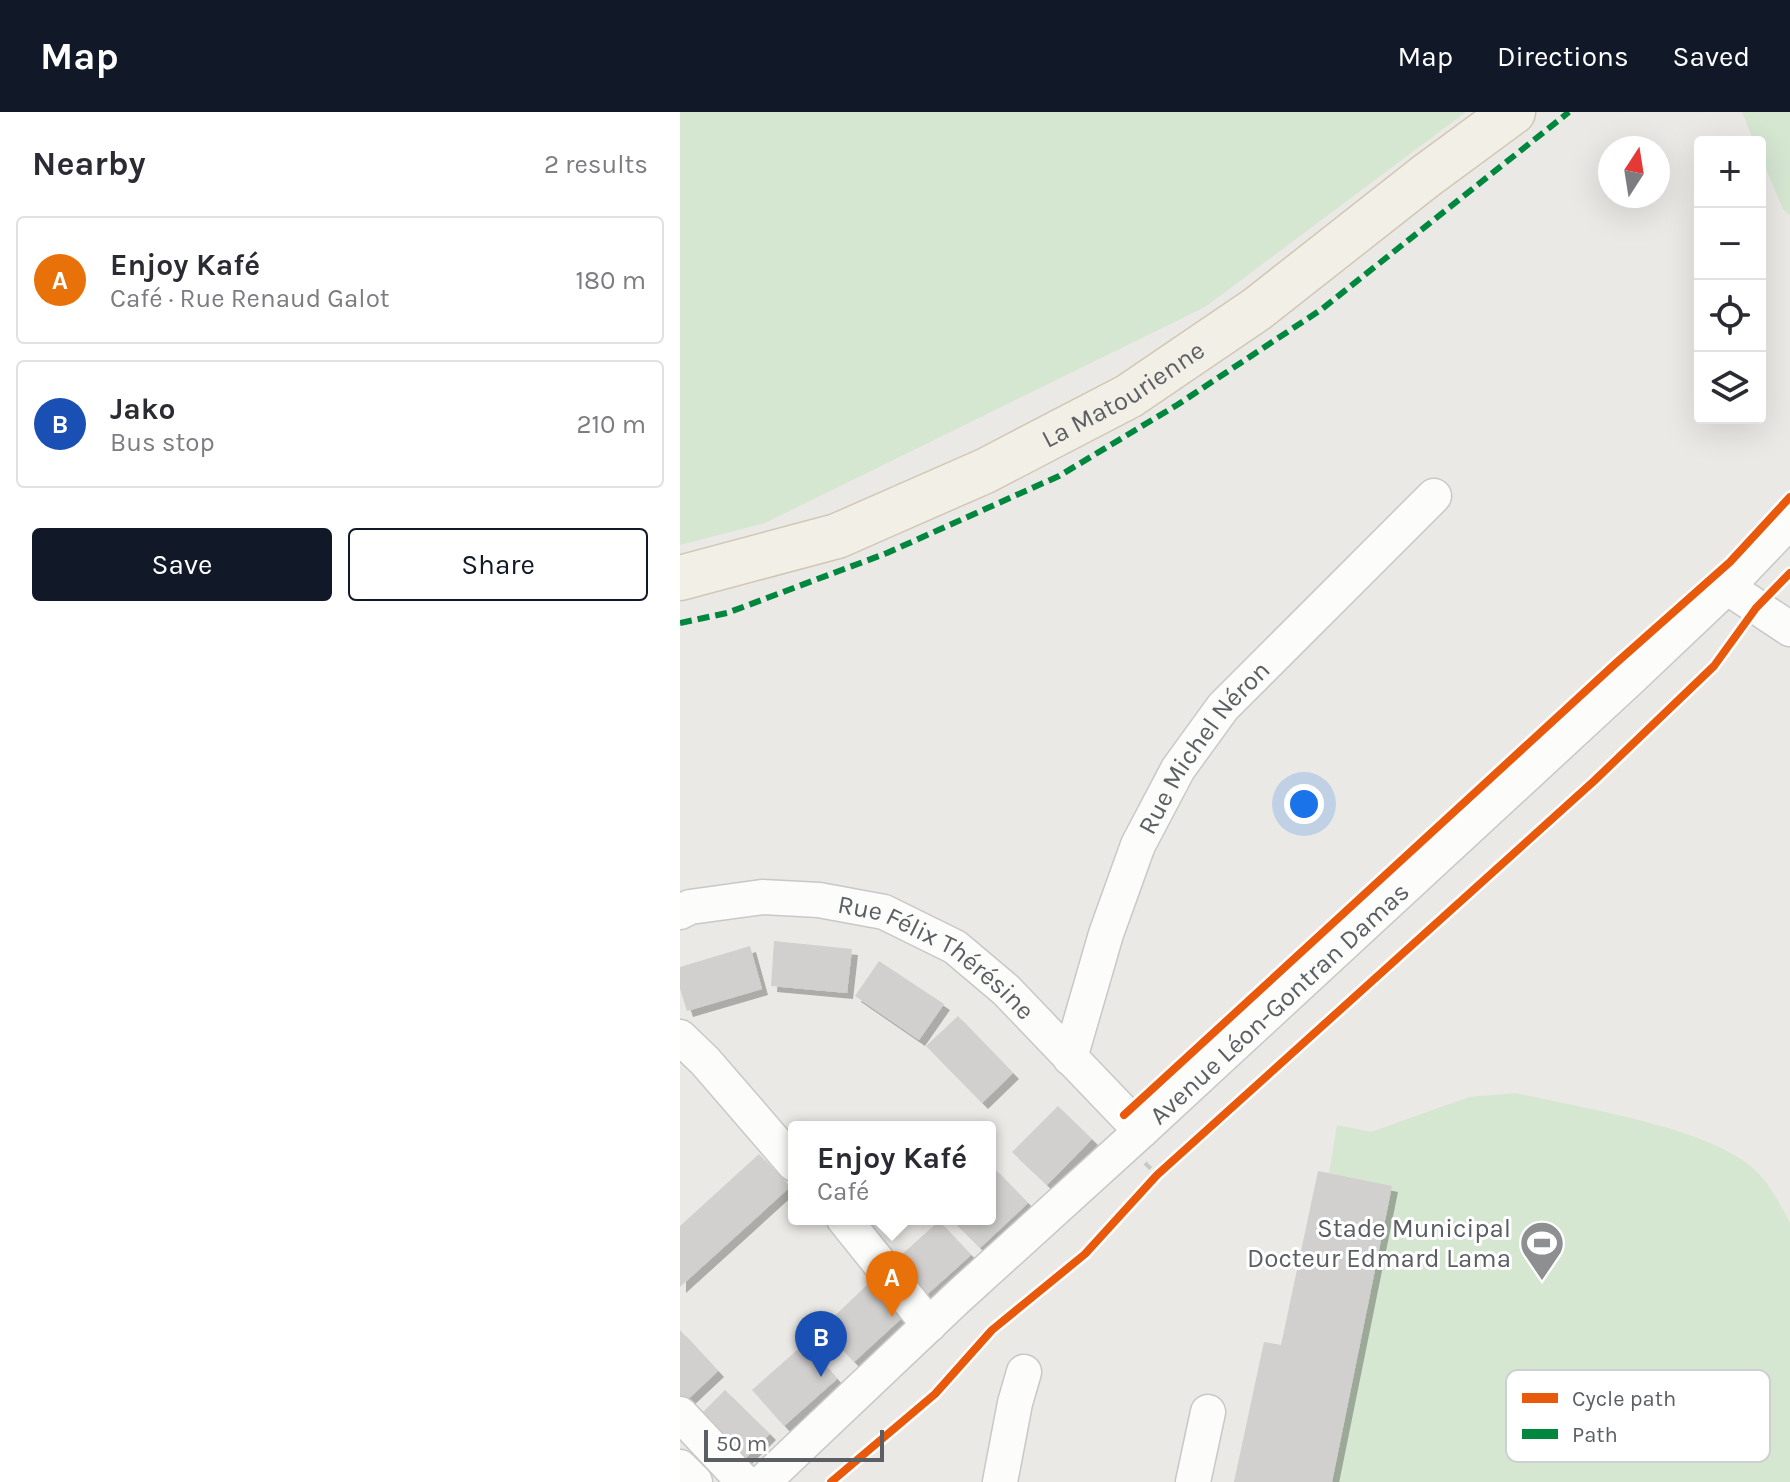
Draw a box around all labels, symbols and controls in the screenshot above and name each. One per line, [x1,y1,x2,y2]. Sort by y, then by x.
text: Map [40,34,119,79]
text: Map [1398,40,1453,73]
text: Directions [1497,40,1629,73]
text: Saved [1673,40,1750,73]
north arrow [1598,136,1670,208]
map controls [1694,136,1766,424]
button: + [1694,136,1766,208]
text: Nearby [32,144,146,184]
text: 2 results [544,149,648,180]
button: − [1694,208,1766,280]
text: Enjoy Kafé [110,247,260,283]
text: A [52,265,68,296]
text: 180 m [576,265,646,296]
button: locate [1694,280,1766,352]
text: Café · Rue Renaud Galot [110,283,390,314]
street label: La Matourienne [1036,334,1210,455]
button: layers [1694,352,1766,424]
text: Jako [110,391,176,427]
text: B [52,409,68,440]
text: 210 m [576,409,646,440]
text: Bus stop [110,427,215,458]
button: Save [32,528,332,601]
button: Share [348,528,648,601]
street label: Rue Michel Néron [1132,654,1276,840]
your location [1284,784,1324,824]
street label: Avenue Léon-Gontran Damas [1143,876,1416,1131]
street label: Rue Félix Thérésine [835,889,1041,1026]
popup [788,1121,996,1225]
text: Enjoy Kafé [817,1140,967,1176]
text: Café [817,1176,869,1207]
place label: Stade Municipal Docteur Edmard Lama [1247,1213,1511,1274]
sports icon: Stade Municipal Docteur Edmard Lama [1518,1219,1566,1282]
pin: A [866,1251,918,1317]
pin: B [795,1311,847,1377]
legend [1506,1370,1770,1462]
text: Cycle path [1572,1386,1676,1412]
text: Path [1572,1422,1618,1448]
scale bar [704,1426,884,1462]
text: 50 m [716,1431,767,1457]

